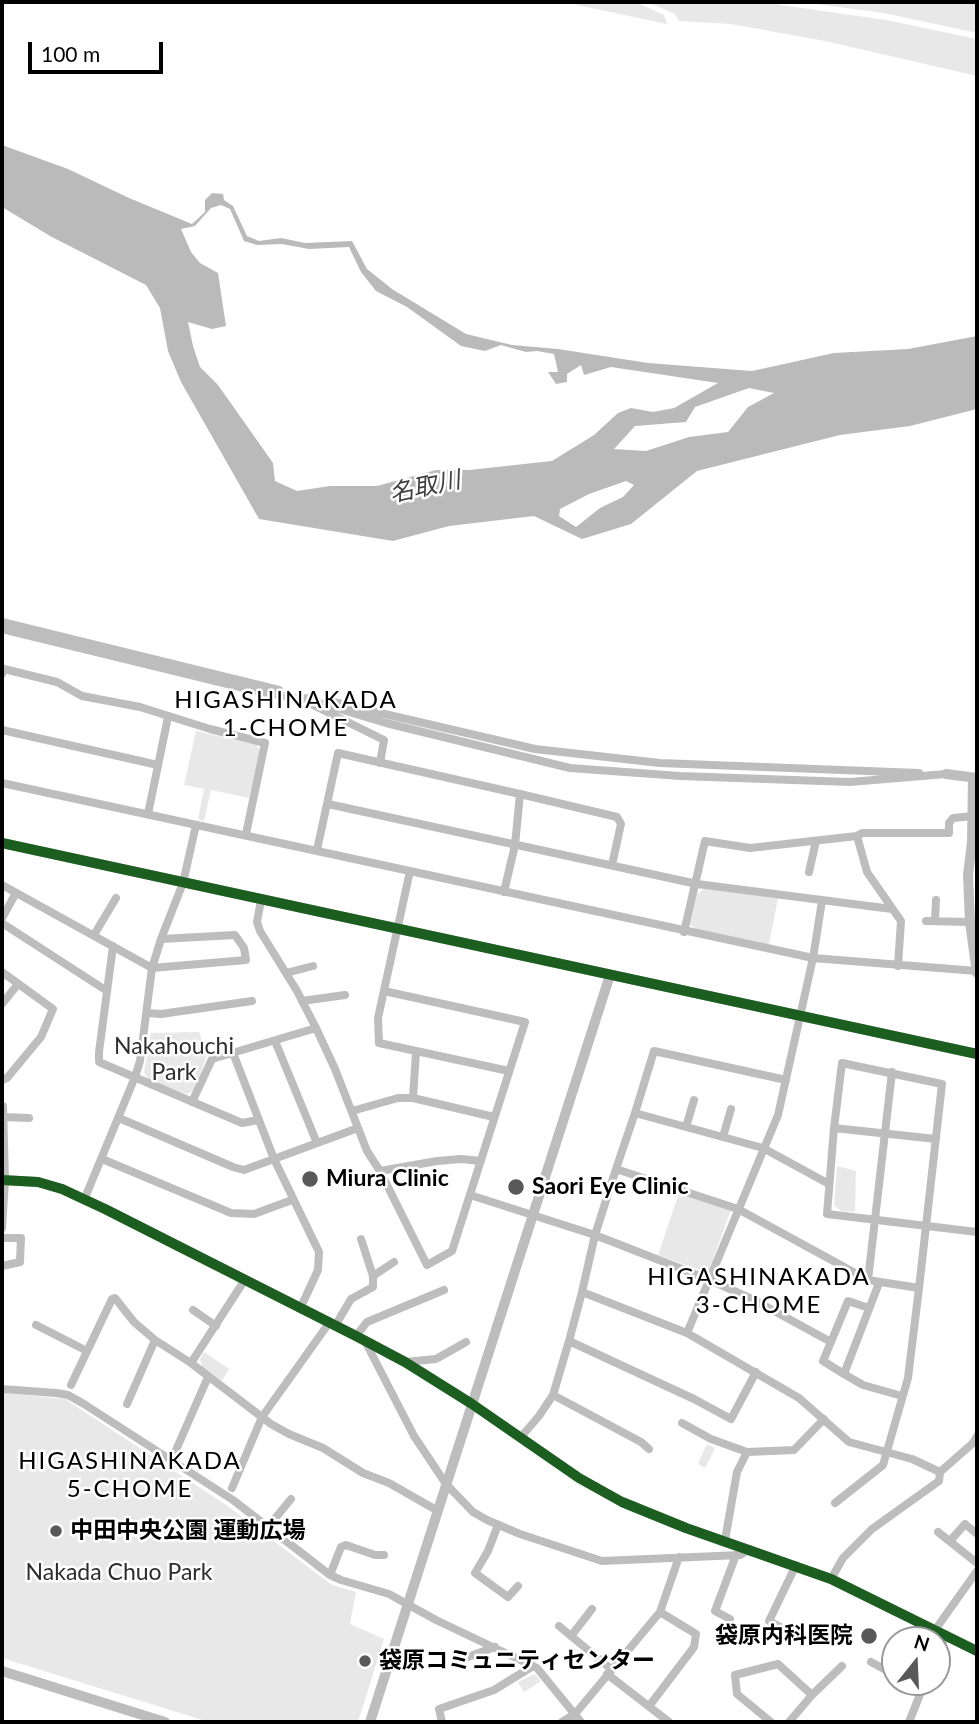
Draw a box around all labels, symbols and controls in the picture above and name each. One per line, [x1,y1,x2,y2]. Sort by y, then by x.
scale bar [32,28,166,72]
text: 100 m [41,41,100,66]
water label: 名取川 [387,465,463,509]
district label: HIGASHINAKADA 1-CHOME [176,686,396,742]
park label: Nakahouchi Park [114,1033,234,1087]
place label: Miura Clinic [326,1165,449,1193]
marker: Miura Clinic [300,1169,320,1189]
place label: Saori Eye Clinic [532,1173,689,1201]
marker: Saori Eye Clinic [506,1177,526,1197]
district label: HIGASHINAKADA 3-CHOME [649,1263,869,1319]
district label: HIGASHINAKADA 5-CHOME [20,1447,240,1503]
place label: 中田中央公園 運動広場 [70,1517,306,1545]
marker: 中田中央公園 運動広場 [48,1523,64,1539]
park label: Nakada Chuo Park [26,1559,212,1587]
place label: 袋原内科医院 [715,1622,853,1650]
marker: 袋原内科医院 [859,1626,879,1646]
north arrow [881,1626,951,1696]
text: N [912,1629,933,1656]
place label: 袋原コミュニティセンター [379,1647,655,1675]
marker: 袋原コミュニティセンター [357,1653,373,1669]

